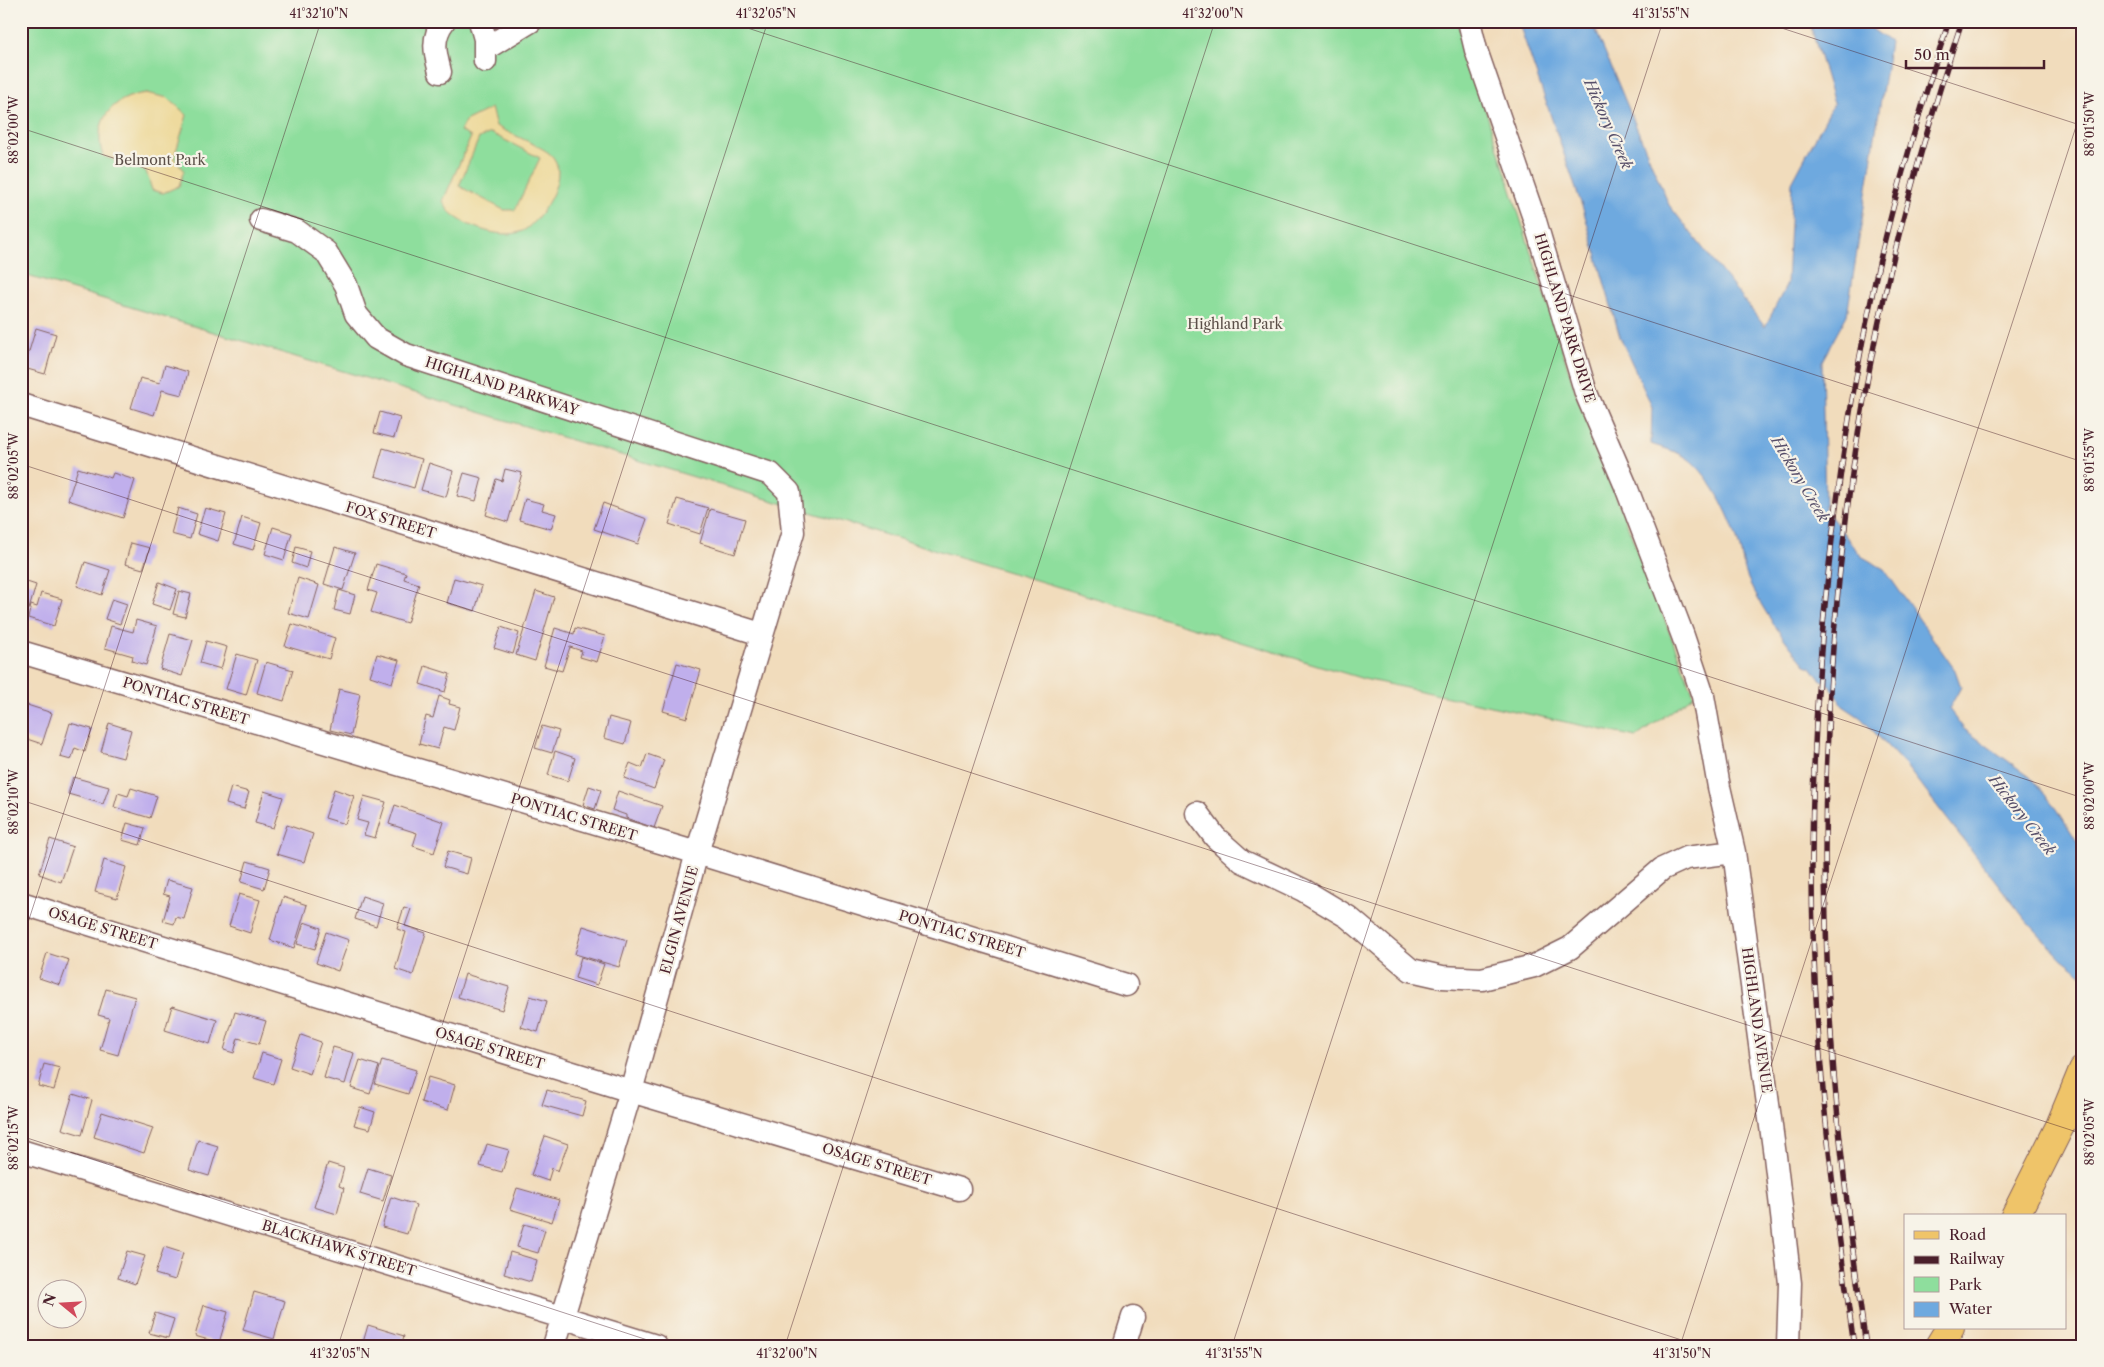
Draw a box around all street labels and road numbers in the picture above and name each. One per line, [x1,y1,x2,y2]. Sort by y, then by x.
street label: HIGHLAND PARK DRIVE [1531,231,1599,405]
street label: HIGHLAND PARKWAY [423,353,582,420]
street label: FOX STREET [344,498,439,542]
street label: PONTIAC STREET [121,673,252,729]
street label: PONTIAC STREET [509,789,640,845]
street label: ELGIN AVENUE [656,864,702,976]
street label: OSAGE STREET [46,903,160,953]
street label: PONTIAC STREET [897,906,1028,962]
street label: HIGHLAND AVENUE [1738,946,1776,1094]
street label: OSAGE STREET [433,1023,547,1073]
street label: OSAGE STREET [820,1139,934,1189]
street label: BLACKHAWK STREET [260,1216,419,1280]

